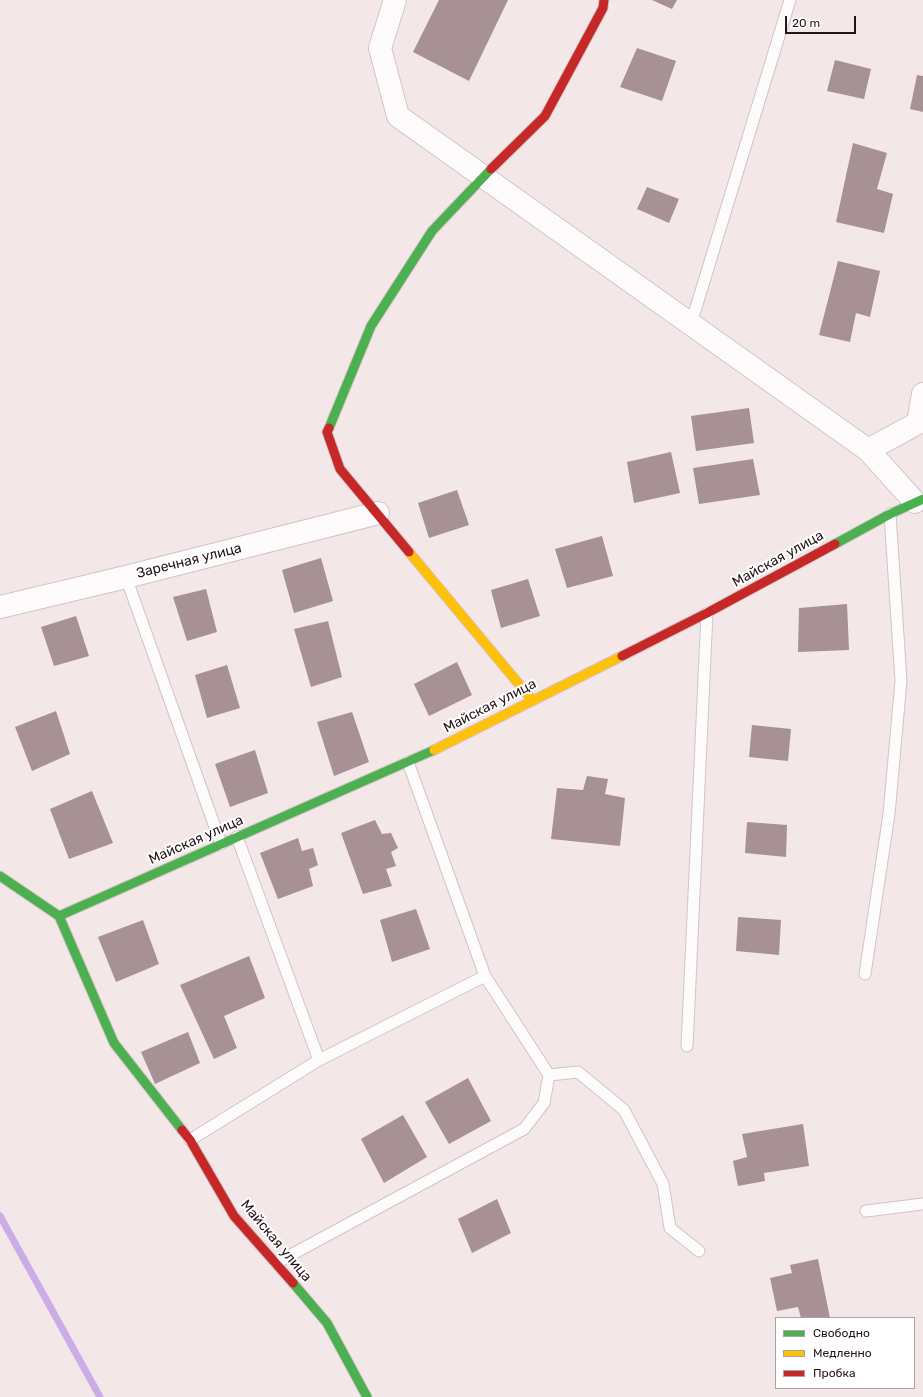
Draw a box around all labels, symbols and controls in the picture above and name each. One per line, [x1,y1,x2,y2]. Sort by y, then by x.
scale bar [787,8,858,34]
text: 20 m [792,16,820,30]
street label: Майская улица [729,527,827,591]
street label: Заречная улица [135,540,243,582]
street label: Майская улица [441,675,539,737]
street label: Майская улица [146,812,246,868]
street label: Майская улица [237,1197,315,1285]
legend [775,1317,915,1389]
text: Свободно [813,1326,870,1340]
text: Медленно [813,1346,872,1360]
text: Пробка [813,1366,856,1380]

